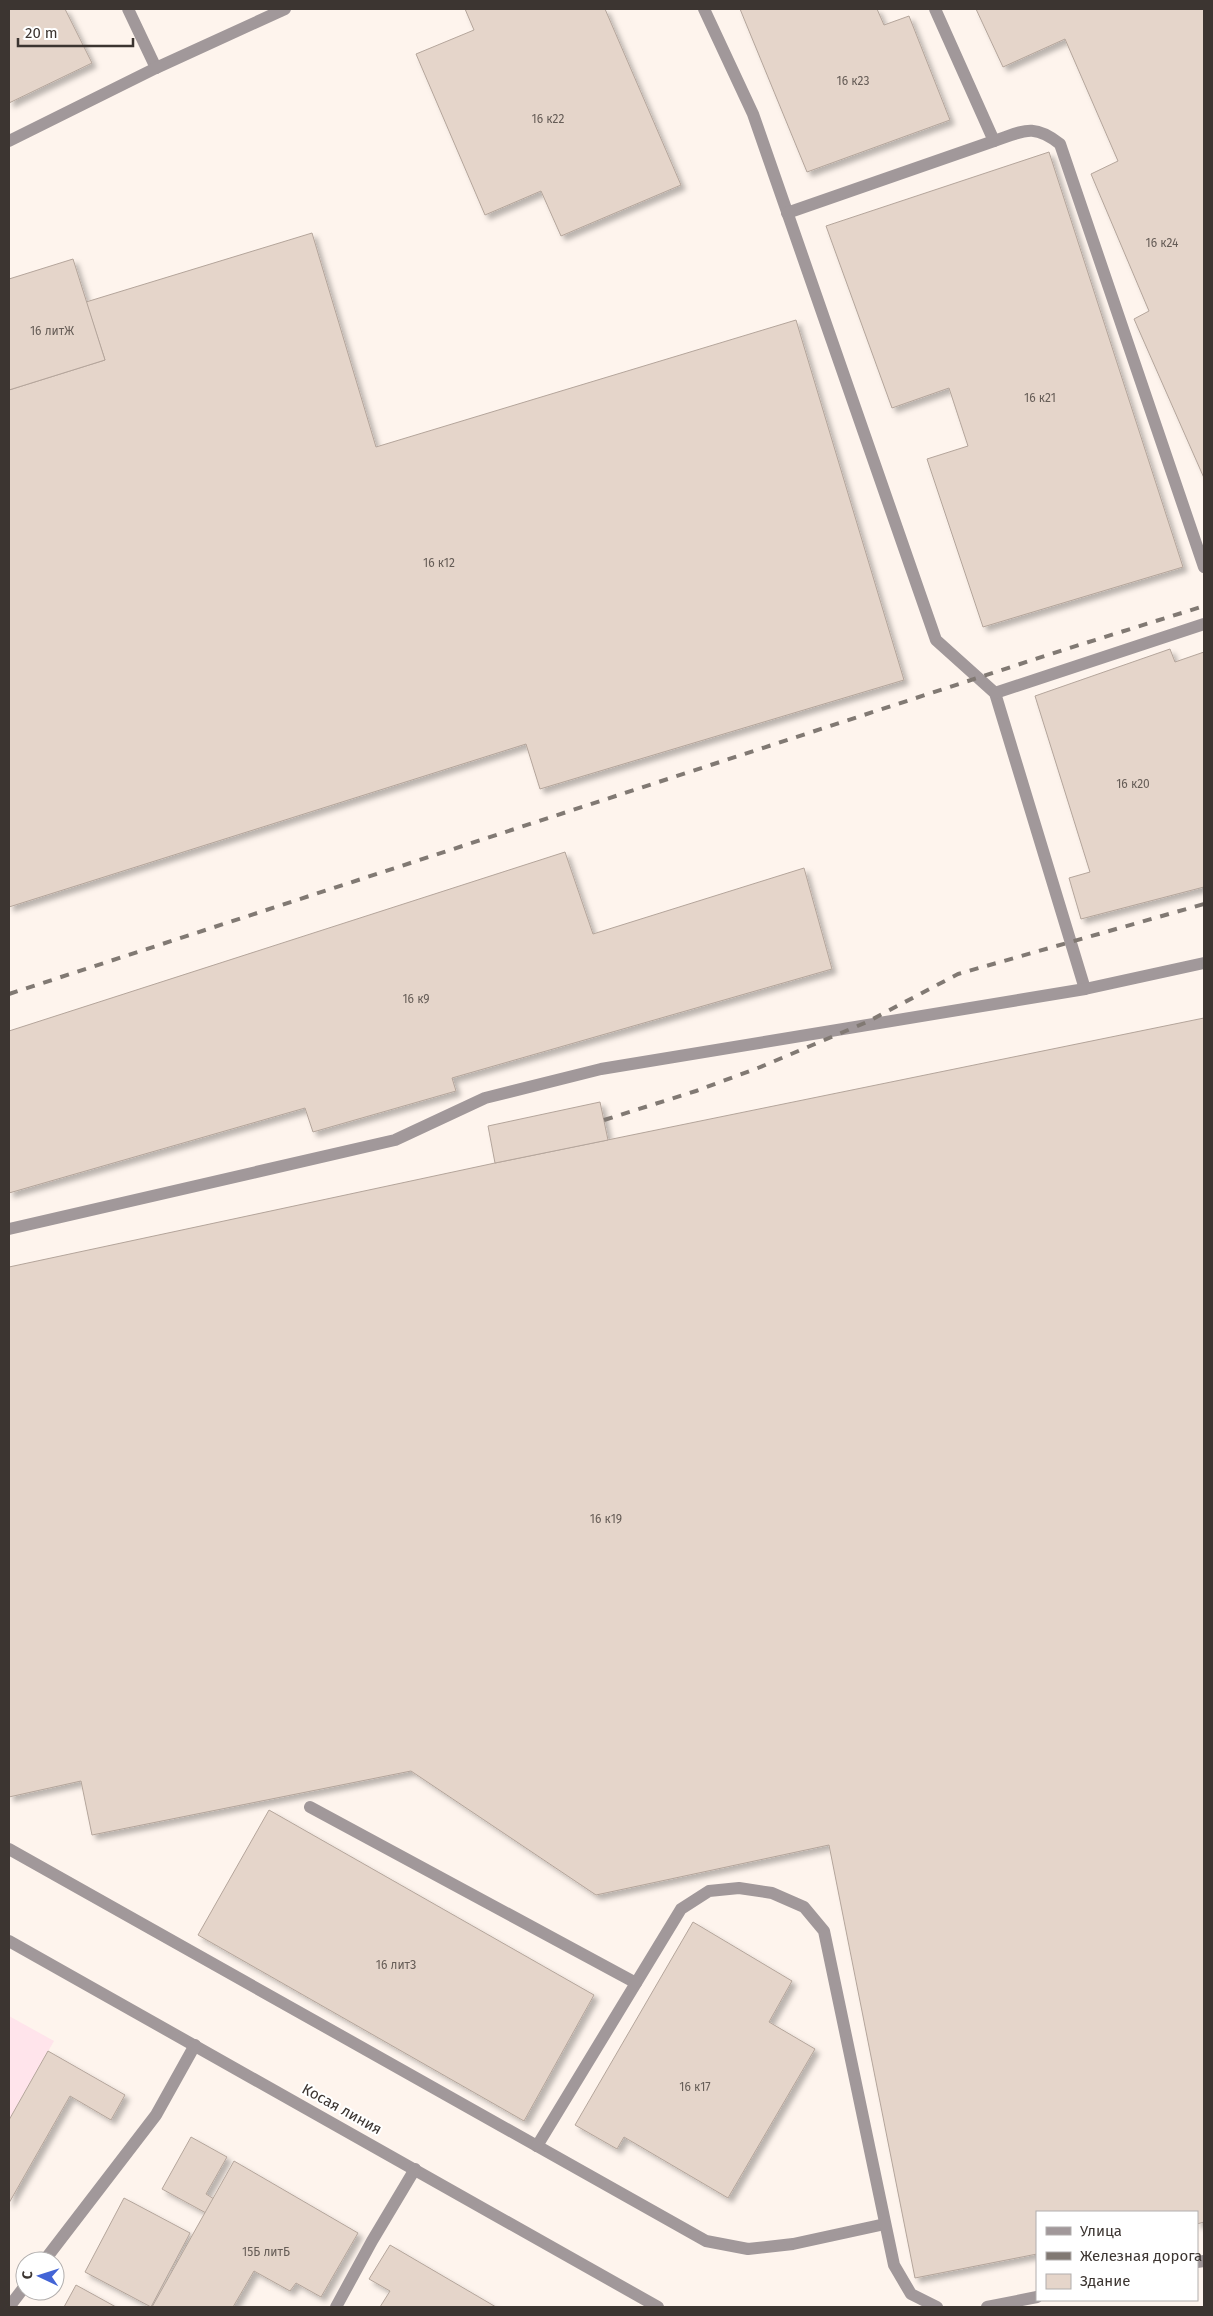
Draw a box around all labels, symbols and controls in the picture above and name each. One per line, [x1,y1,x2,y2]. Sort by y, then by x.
scale bar [18,15,132,47]
text: 20 m [25,24,58,42]
house number: 16 к23 [837,74,869,88]
house number: 16 к22 [532,112,564,126]
house number: 16 к24 [1145,236,1179,250]
house number: 16 литЖ [30,324,74,338]
house number: 16 к21 [1024,391,1056,405]
house number: 16 к12 [423,556,455,570]
house number: 16 к20 [1116,777,1150,791]
house number: 16 к9 [402,992,430,1006]
house number: 16 к19 [590,1512,622,1526]
house number: 16 литЗ [376,1958,416,1972]
street label: Косая линия [299,2080,385,2138]
house number: 16 к17 [679,2080,711,2094]
legend [1036,2211,1198,2301]
text: Улица [1080,2222,1122,2240]
house number: 15Б литБ [242,2245,290,2259]
text: Железная дорога [1080,2247,1202,2265]
north arrow [15,2251,65,2301]
text: С [19,2271,36,2280]
text: Здание [1080,2272,1130,2290]

